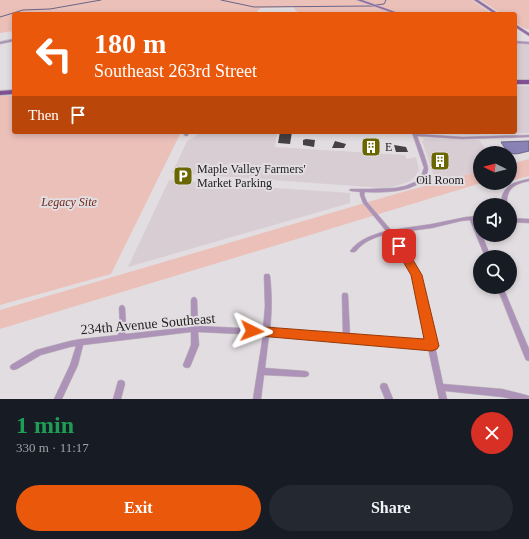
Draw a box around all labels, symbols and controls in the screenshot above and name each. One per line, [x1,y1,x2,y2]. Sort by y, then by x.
icon: left [28,28,80,80]
text: 180 m [94,28,166,59]
text: Southeast 263rd Street [94,61,257,81]
icon: arrive [67,104,89,126]
text: Then [28,107,59,123]
building icon: E [360,136,382,158]
place label: E [385,140,392,154]
north arrow [473,146,517,190]
map controls [473,146,517,294]
building icon: Oil Room [429,150,451,172]
place label: Maple Valley Farmers' Market Parking [197,162,306,190]
parking icon: Maple Valley Farmers' Market Parking [172,165,194,187]
place label: Oil Room [416,173,465,187]
park label: Legacy Site [40,195,97,209]
button: sound [473,198,517,242]
pin [382,229,416,263]
icon: arrive [388,235,410,257]
button: search [473,250,517,294]
position arrow [231,310,273,352]
street label: 234th Avenue Southeast [80,311,216,337]
text: 1 min [16,412,74,438]
button: close [471,412,513,454]
text: 330 m · 11:17 [16,440,89,455]
button: Exit [16,485,261,531]
button: Share [269,485,513,531]

